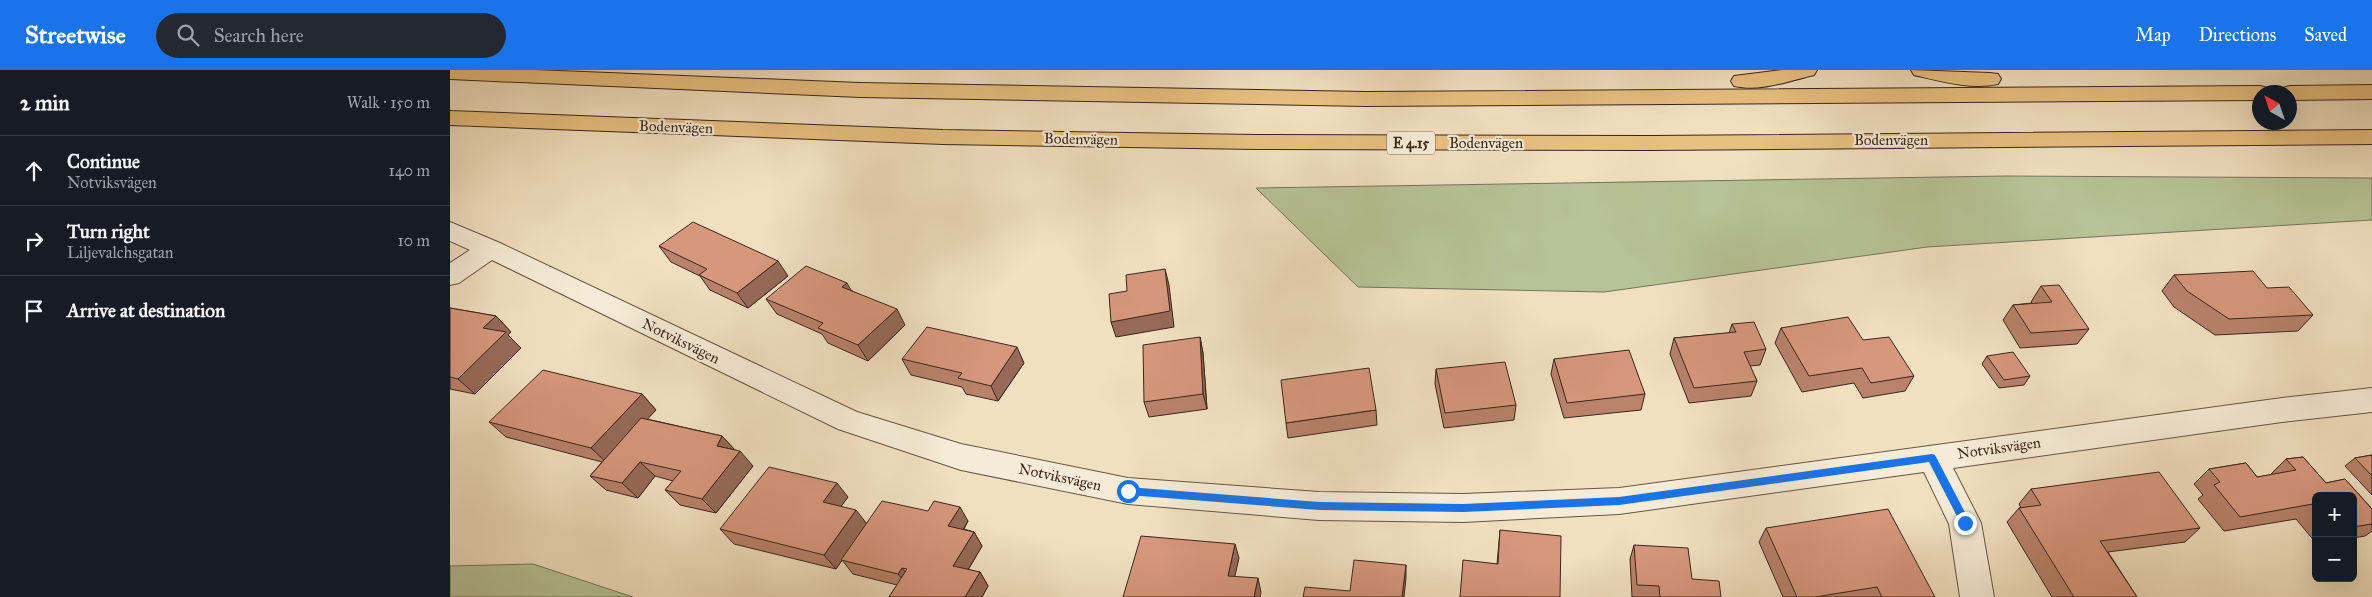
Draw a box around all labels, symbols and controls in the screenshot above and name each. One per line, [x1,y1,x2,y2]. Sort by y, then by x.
search box [156,13,506,58]
text: Streetwise [25,20,126,50]
icon: search [174,21,202,49]
text: Search here [214,24,304,47]
text: Map [2135,24,2171,46]
text: Directions [2199,24,2276,46]
text: Saved [2304,24,2347,46]
north arrow [2252,85,2297,130]
text: 2 min [20,90,70,116]
text: Walk · 150 m [347,93,430,112]
street label: Bodenvägen [639,117,713,137]
street label: Bodenvägen [1044,129,1118,149]
street label: Bodenvägen [1854,131,1928,149]
road number: E 4.15 [1387,132,1435,154]
street label: Bodenvägen [1449,134,1523,152]
text: Continue [67,150,140,173]
icon: ahead [20,157,48,185]
text: 140 m [389,161,430,180]
text: Notviksvägen [67,173,157,192]
text: Turn right [67,220,150,243]
icon: right [20,227,48,255]
text: 10 m [398,231,430,250]
text: Liljevalchsgatan [67,243,174,262]
icon: arrive [20,297,48,325]
text: Arrive at destination [67,299,225,322]
street label: Notviksvägen [639,314,723,368]
street label: Notviksvägen [1956,433,2042,463]
street label: Notviksvägen [1017,459,1103,495]
route start [1117,480,1140,503]
map controls [2312,492,2357,582]
button: + [2312,492,2357,537]
route end [1954,512,1977,535]
button: − [2312,537,2357,582]

